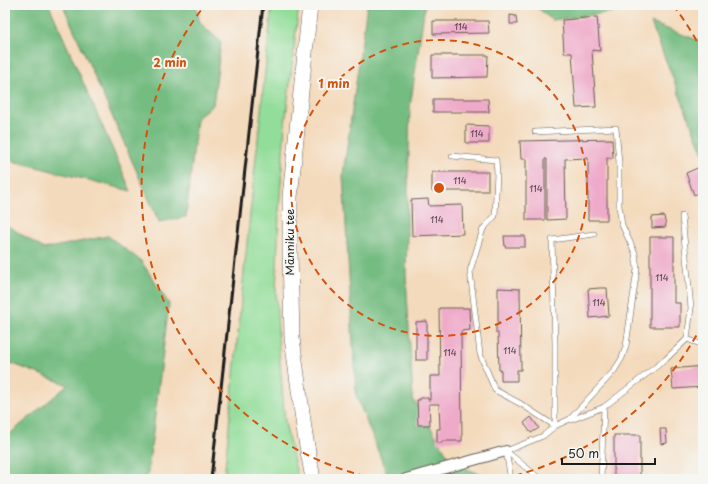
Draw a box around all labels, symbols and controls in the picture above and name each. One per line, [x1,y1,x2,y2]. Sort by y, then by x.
house number: 114 [454,19,468,33]
text: 2 min [153,53,187,71]
text: 1 min [318,74,350,92]
house number: 114 [470,126,484,140]
house number: 114 [453,173,467,187]
centre of rings [432,181,446,195]
house number: 114 [529,181,543,195]
street label: Männiku tee [281,209,298,275]
house number: 114 [430,212,444,226]
house number: 114 [655,270,669,284]
house number: 114 [592,295,606,309]
house number: 114 [503,343,517,357]
house number: 114 [443,345,457,359]
scale bar [562,440,655,466]
text: 50 m [568,444,599,462]

